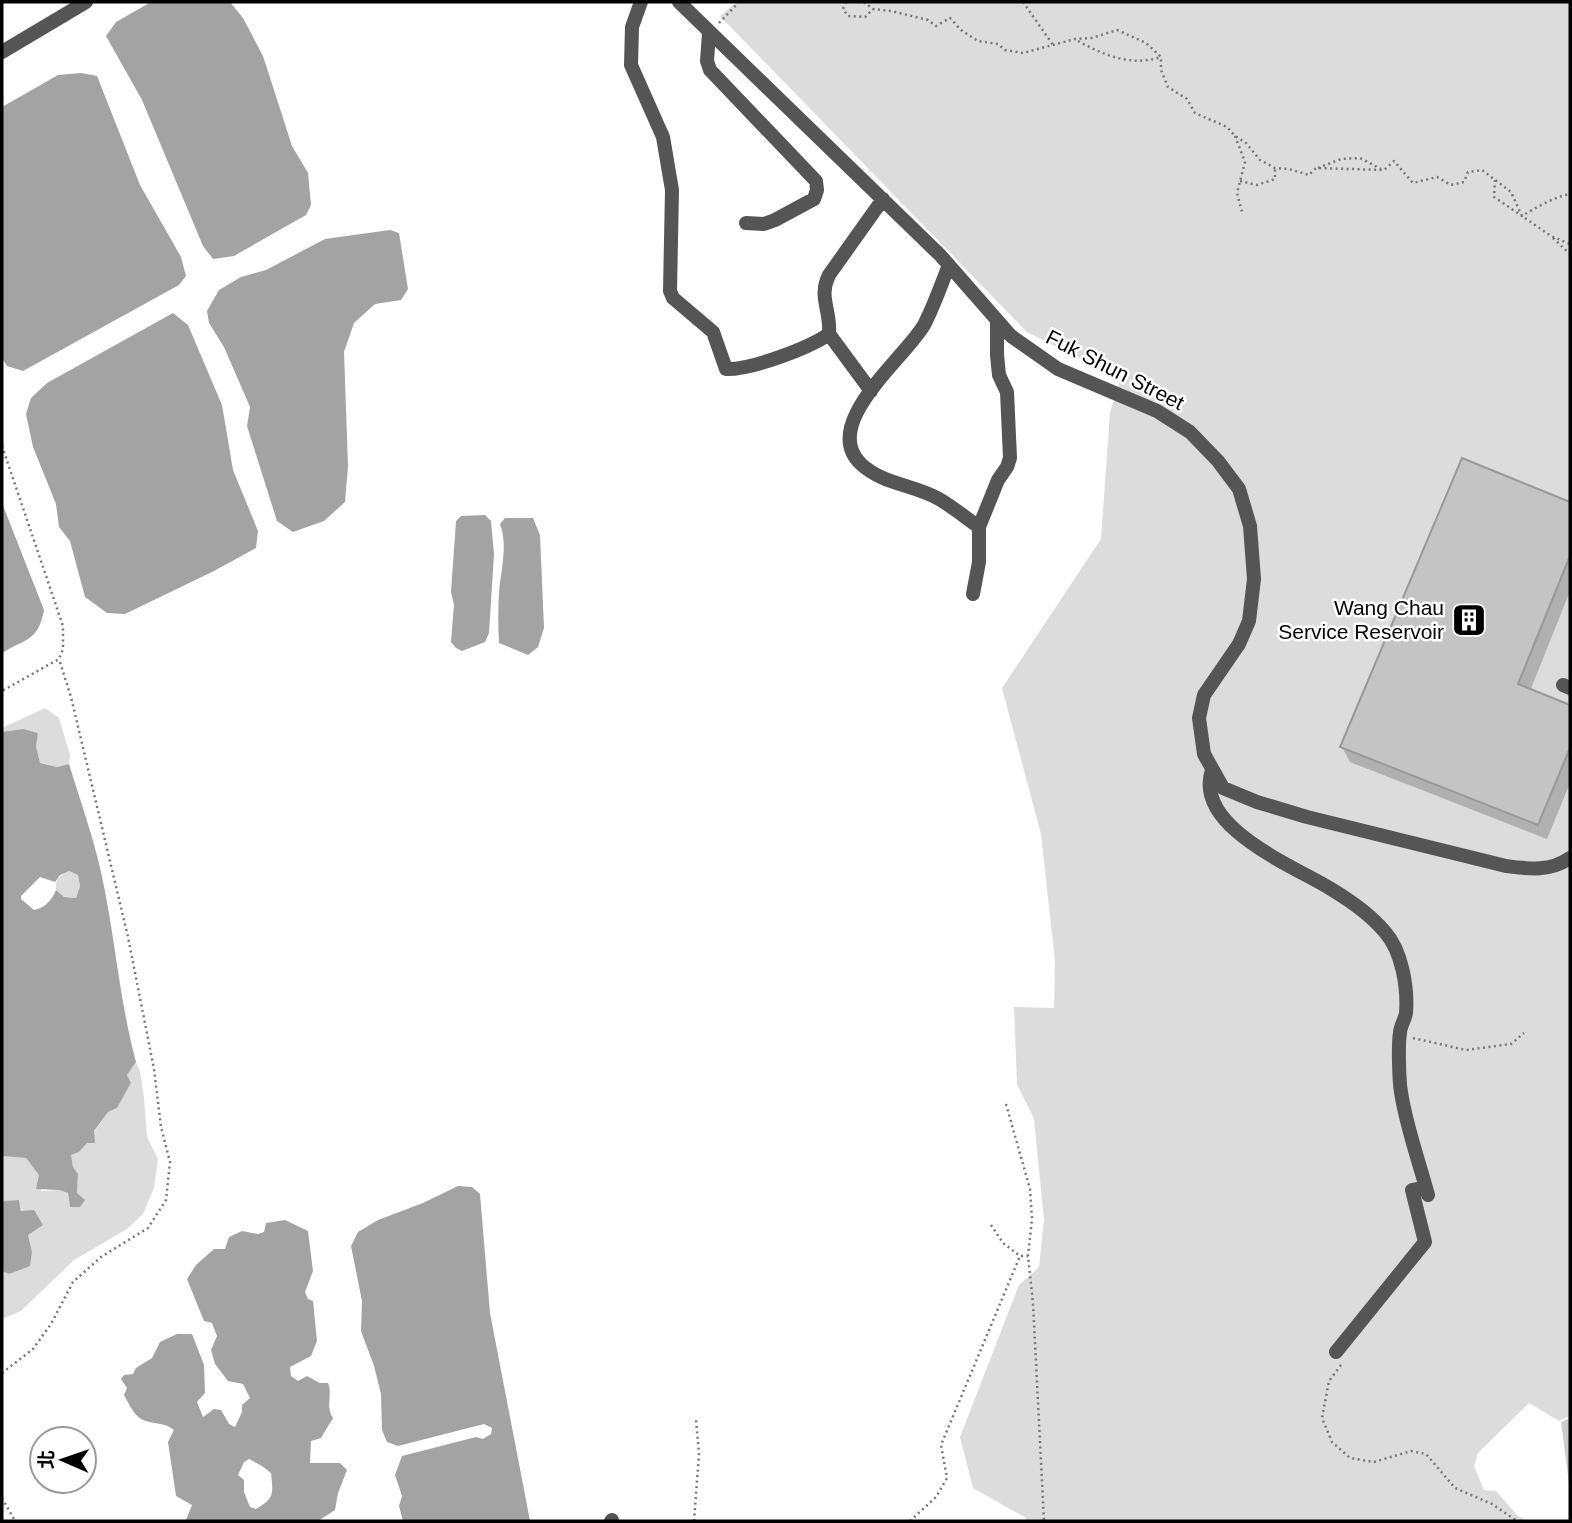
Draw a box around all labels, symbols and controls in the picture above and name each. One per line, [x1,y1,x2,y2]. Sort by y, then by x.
street label: Fuk Shun Street [1042,325,1188,414]
place label: Wang Chau Service Reservoir [1278,596,1444,643]
building icon: Wang Chau Service Reservoir [1450,601,1488,639]
north arrow [28,1425,98,1495]
text: 北 [36,1450,57,1469]

